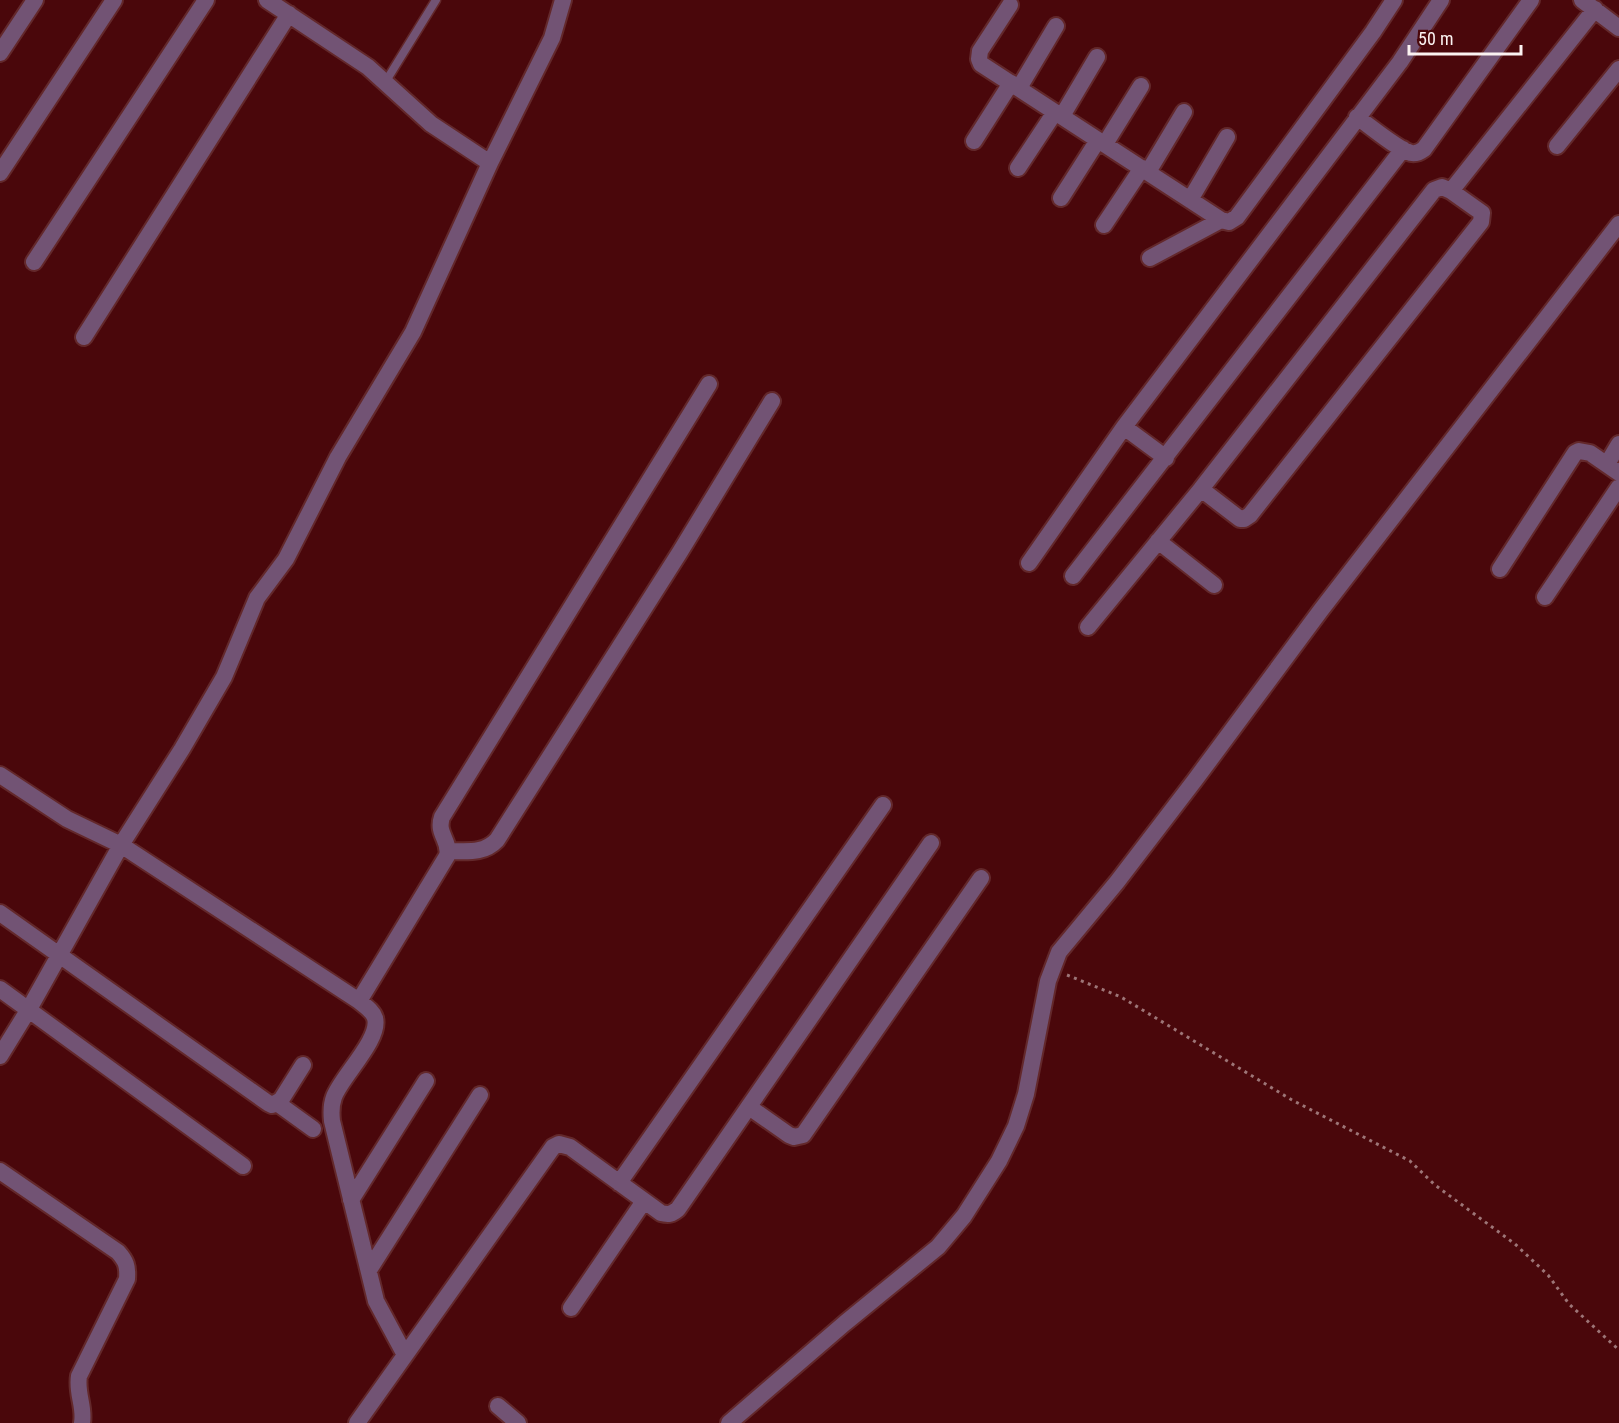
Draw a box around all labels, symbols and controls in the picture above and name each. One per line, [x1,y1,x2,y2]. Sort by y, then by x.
scale bar [1409,18,1522,56]
text: 50 m [1418,28,1453,49]

